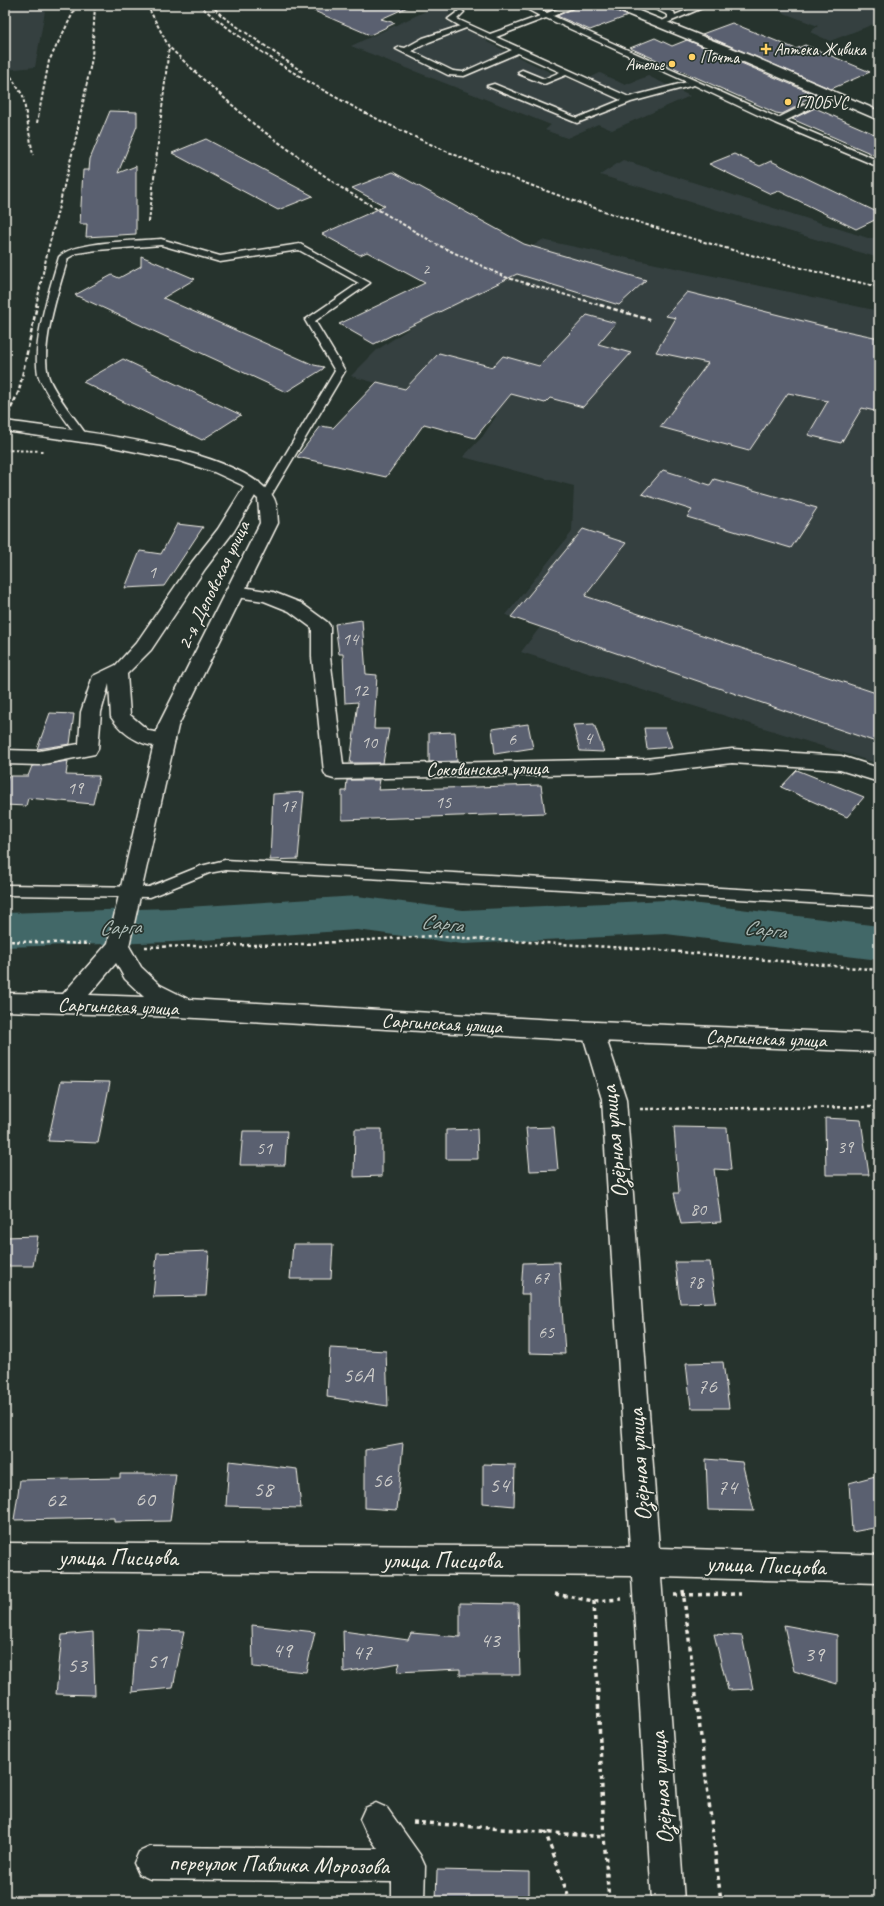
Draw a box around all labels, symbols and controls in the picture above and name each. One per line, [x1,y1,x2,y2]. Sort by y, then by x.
place label: Аптека Живика [774,39,867,60]
marker: Аптека Живика [761,44,771,54]
place label: Почта [700,47,740,68]
marker: Почта [687,52,697,62]
place label: Ателье [625,54,665,75]
marker: Ателье [667,59,677,69]
place label: ГЛОБУС [796,92,850,113]
marker: ГЛОБУС [783,97,793,107]
house number: 2 [423,260,431,279]
street label: 2-я Деповская улица [172,515,256,654]
house number: 1 [148,561,157,583]
house number: 14 [342,628,360,650]
house number: 12 [352,679,370,701]
house number: 4 [584,727,594,749]
house number: 6 [508,728,517,750]
house number: 10 [361,731,379,753]
street label: Соковинская улица [426,755,550,782]
house number: 19 [67,777,85,799]
house number: 15 [435,791,452,813]
house number: 17 [280,795,297,817]
water label: Сарга [420,908,467,938]
water label: Сарга [99,913,144,941]
water label: Сарга [743,914,790,945]
street label: Саргинская улица [57,992,180,1021]
street label: Саргинская улица [381,1008,504,1039]
street label: Саргинская улица [705,1024,828,1053]
street label: Озёрная улица [593,1083,636,1200]
house number: 39 [837,1136,855,1158]
house number: 51 [256,1137,273,1159]
house number: 80 [690,1198,708,1220]
house number: 67 [533,1267,550,1289]
house number: 78 [687,1271,705,1293]
house number: 65 [538,1321,555,1343]
house number: 56А [343,1361,374,1389]
house number: 76 [697,1372,718,1400]
street label: Озёрная улица [620,1406,659,1522]
house number: 56 [372,1466,393,1494]
house number: 54 [489,1471,511,1499]
house number: 74 [717,1473,739,1501]
house number: 58 [253,1475,275,1503]
house number: 60 [135,1485,157,1513]
house number: 62 [46,1486,68,1514]
street label: улица Писцова [56,1542,180,1572]
street label: улица Писцова [380,1545,504,1575]
street label: улица Писцова [704,1548,828,1582]
house number: 43 [480,1626,502,1654]
house number: 49 [272,1636,294,1664]
house number: 47 [352,1638,373,1666]
house number: 39 [804,1640,826,1668]
house number: 51 [147,1647,168,1675]
house number: 53 [67,1651,89,1679]
street label: Озёрная улица [642,1729,681,1845]
street label: переулок Павлика Морозова [169,1847,391,1881]

